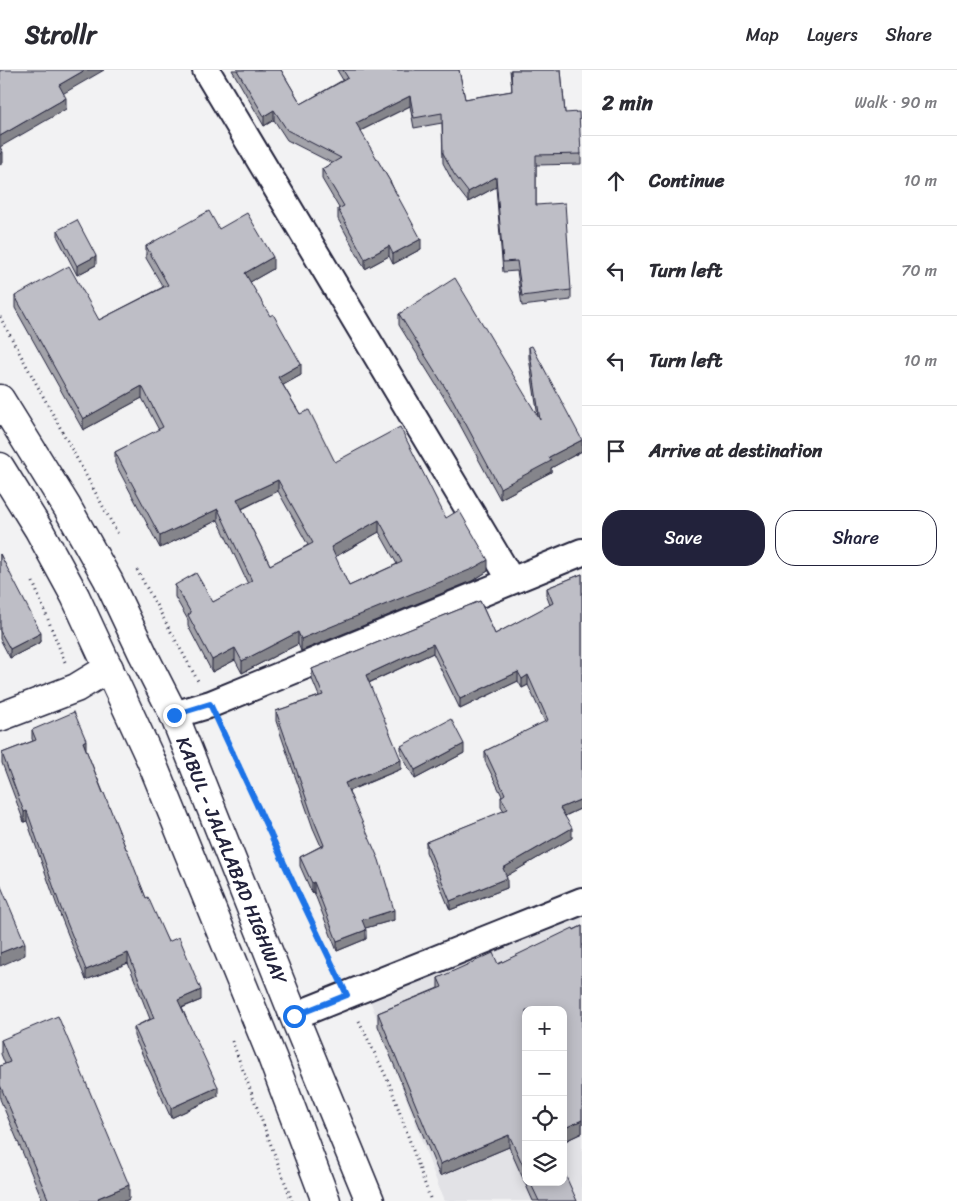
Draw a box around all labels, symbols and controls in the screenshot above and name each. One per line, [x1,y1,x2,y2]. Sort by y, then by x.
text: Strollr [25,14,96,56]
text: Map [746,19,779,51]
text: Layers [807,19,858,51]
text: Share [886,19,932,51]
text: 2 min [602,84,653,122]
text: Walk · 90 m [855,88,937,117]
text: Continue [649,164,725,197]
text: 10 m [904,166,937,195]
icon: ahead [602,167,630,195]
text: Turn left [649,254,722,287]
text: 70 m [901,256,937,285]
icon: left [602,257,630,285]
text: Turn left [649,344,722,377]
text: 10 m [904,346,937,375]
icon: left [602,347,630,375]
text: Arrive at destination [649,434,822,467]
icon: arrive [602,437,630,465]
button: Save [602,510,765,566]
button: Share [775,510,937,566]
route end [163,704,186,727]
street label: KABUL - JALALABAD HIGHWAY [167,731,297,990]
route start [283,1005,306,1028]
map controls [522,1006,567,1186]
button: + [522,1006,567,1051]
button: − [522,1051,567,1096]
button: locate [522,1096,567,1141]
button: layers [522,1141,567,1186]

